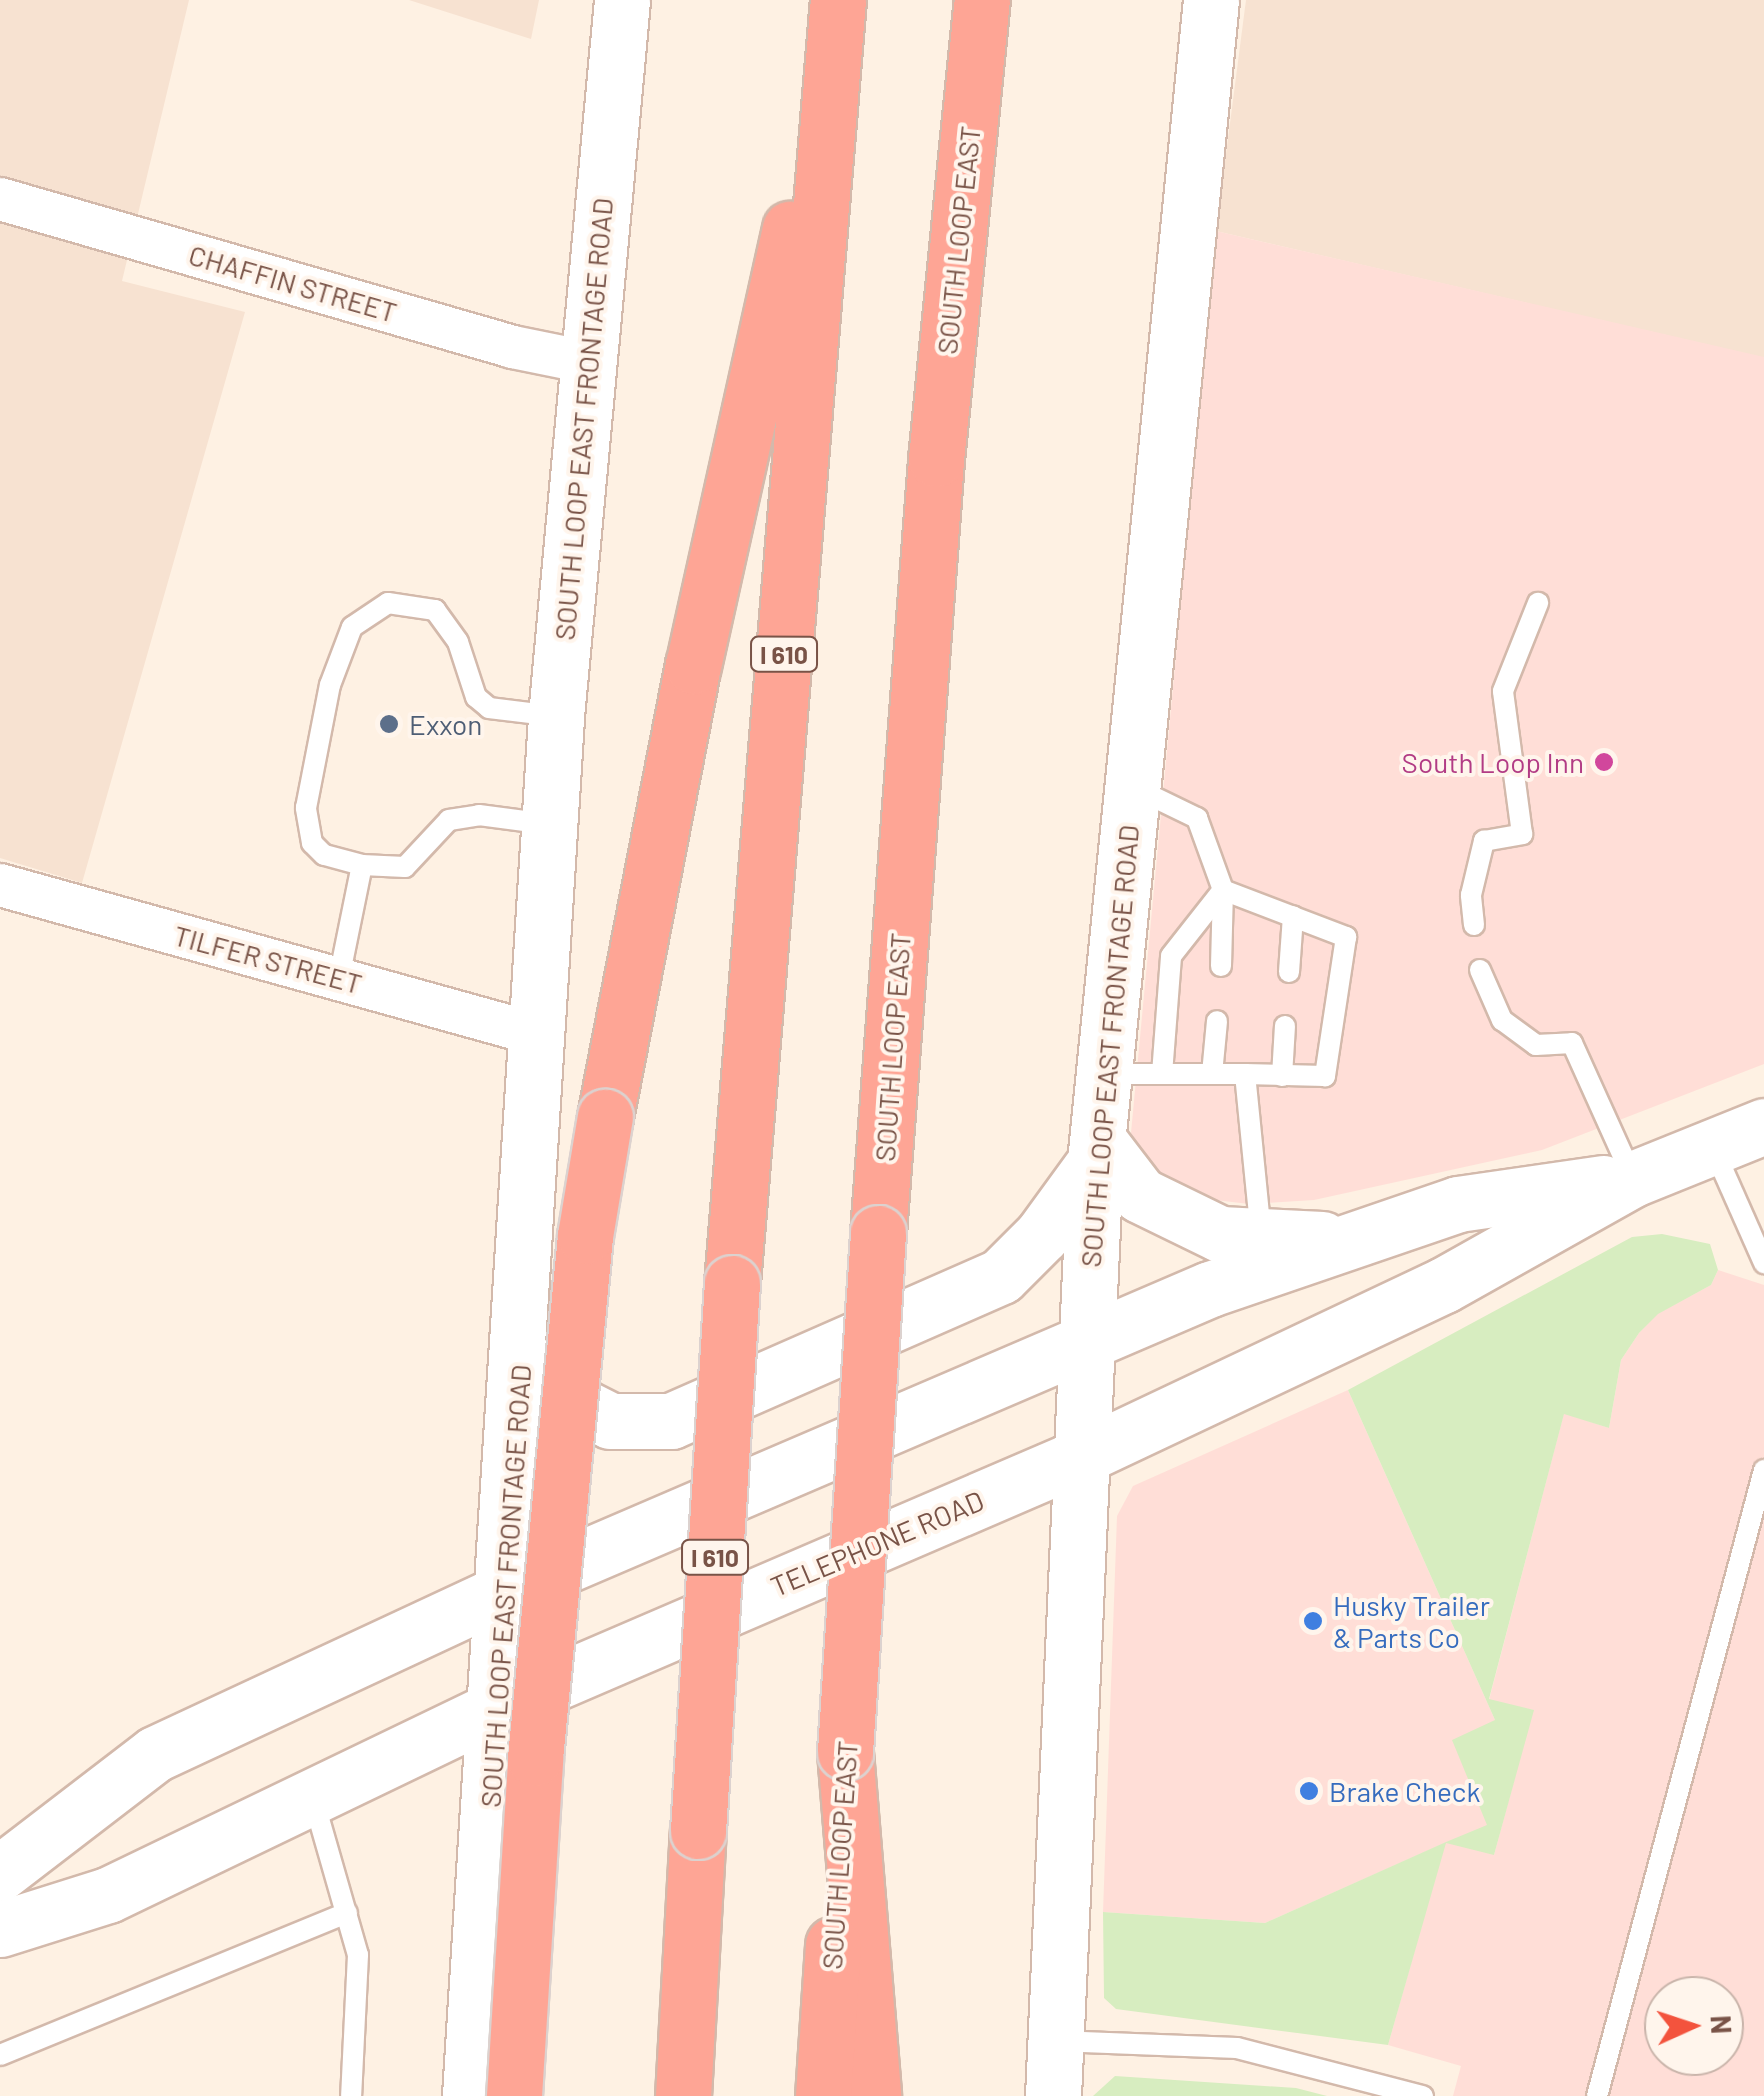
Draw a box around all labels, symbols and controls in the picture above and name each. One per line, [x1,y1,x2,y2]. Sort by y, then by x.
street label: SOUTH LOOP EAST [929,124,987,356]
street label: SOUTH LOOP EAST FRONTAGE ROAD [547,197,619,641]
street label: CHAFFIN STREET [185,237,401,329]
road number: I 610 [749,634,819,674]
place label: Exxon [409,707,482,741]
marker: Exxon [378,713,400,735]
place label: South Loop Inn [1402,745,1584,779]
marker: South Loop Inn [1593,751,1615,773]
street label: SOUTH LOOP EAST FRONTAGE ROAD [1073,824,1145,1268]
street label: TILFER STREET [170,918,366,1000]
street label: SOUTH LOOP EAST [867,932,917,1162]
street label: SOUTH LOOP EAST FRONTAGE ROAD [473,1363,537,1809]
street label: TELEPHONE ROAD [766,1483,988,1603]
road number: I 610 [680,1537,750,1577]
place label: Husky Trailer & Parts Co [1333,1588,1490,1654]
marker: Husky Trailer & Parts Co [1302,1610,1324,1632]
street label: SOUTH LOOP EAST [814,1740,864,1970]
place label: Brake Check [1329,1774,1480,1808]
marker: Brake Check [1298,1780,1320,1802]
north arrow [1644,1976,1744,2076]
text: N [1704,2014,1739,2035]

